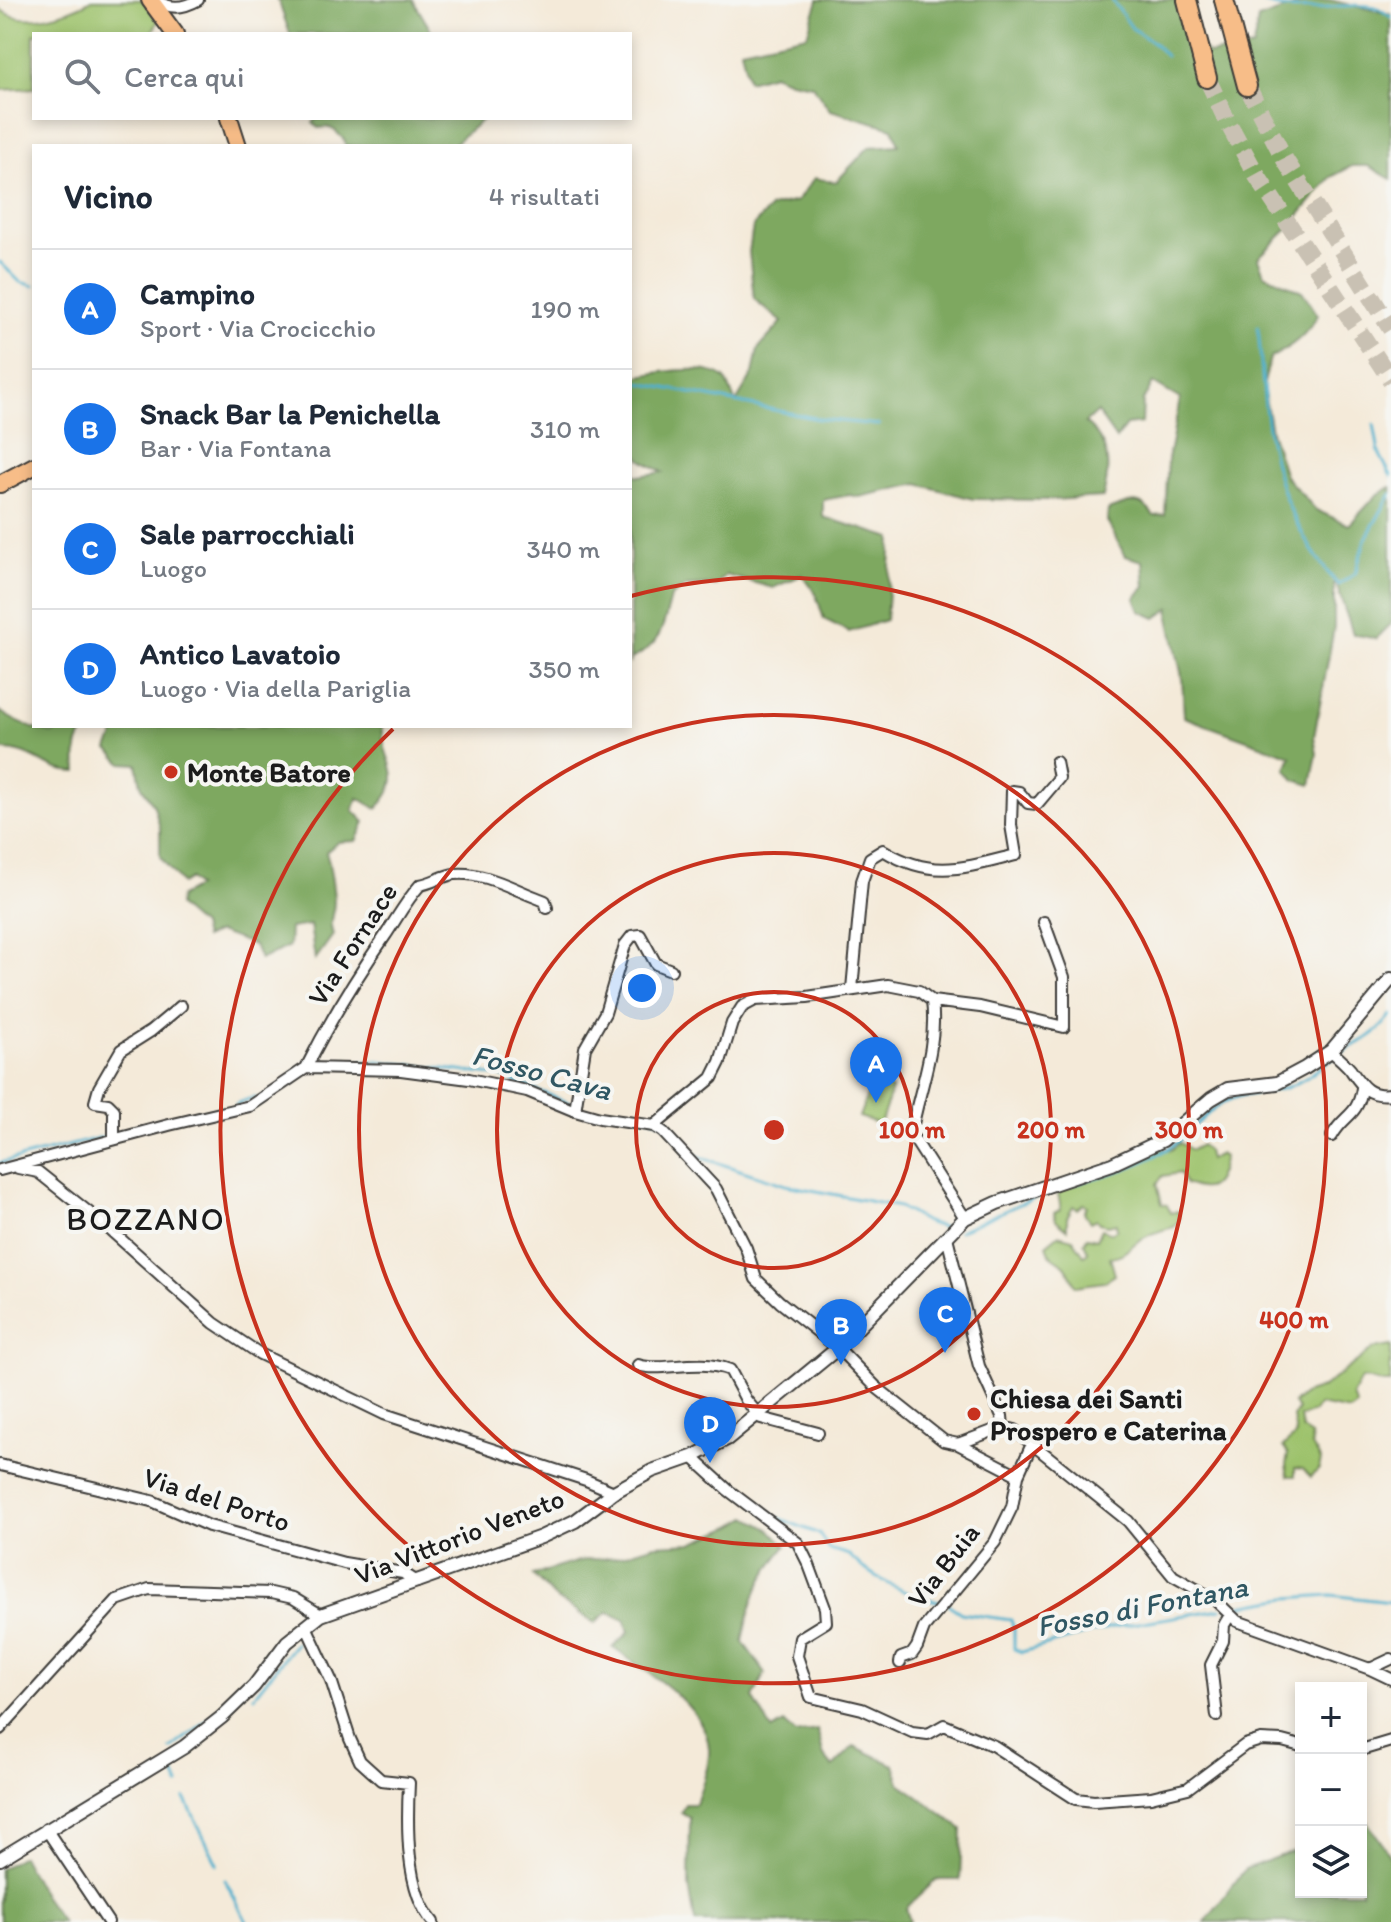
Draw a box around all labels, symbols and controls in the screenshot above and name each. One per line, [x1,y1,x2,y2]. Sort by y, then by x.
search box [32,32,632,120]
icon: search [60,54,104,98]
text: Cerca qui [124,58,244,95]
text: Vicino [64,176,153,217]
text: 4 risultati [489,180,600,212]
text: Campino [140,275,255,312]
text: A [82,293,98,325]
text: 190 m [531,293,600,325]
text: Sport · Via Crocicchio [140,312,376,344]
text: Snack Bar la Penichella [140,395,440,432]
text: B [82,413,98,445]
text: 310 m [530,413,600,445]
text: Bar · Via Fontana [140,432,331,464]
text: Sale parrocchiali [140,515,355,552]
text: C [82,533,98,565]
text: 340 m [526,533,600,565]
text: Luogo [140,552,207,584]
text: Antico Lavatoio [140,635,341,672]
text: D [81,653,99,685]
text: 350 m [528,653,600,685]
text: Luogo · Via della Pariglia [140,672,411,704]
place label: Monte Batore [187,755,351,789]
marker: Monte Batore [162,763,180,781]
street label: Via Fornace [300,876,404,1012]
your location [622,968,662,1008]
water label: Fosso Cava [468,1036,616,1108]
pin: A [850,1037,902,1103]
text: 100 m [879,1115,946,1144]
text: 200 m [1017,1115,1086,1144]
text: 300 m [1155,1115,1224,1144]
centre of rings [760,1116,788,1144]
district label: BOZZANO [66,1200,226,1238]
pin: C [919,1287,971,1353]
pin: B [815,1299,867,1365]
text: 400 m [1259,1305,1330,1334]
place label: Chiesa dei Santi Prospero e Caterina [990,1381,1227,1447]
pin: D [684,1397,736,1463]
marker: Chiesa dei Santi Prospero e Caterina [965,1405,983,1423]
street label: Via del Porto [139,1459,295,1539]
street label: Via Vittorio Veneto [349,1480,569,1592]
street label: Via Buia [899,1516,987,1614]
water label: Fosso di Fontana [1033,1567,1251,1645]
map controls [1295,1682,1367,1898]
button: + [1295,1682,1367,1754]
button: − [1295,1754,1367,1826]
button: layers [1295,1826,1367,1898]

